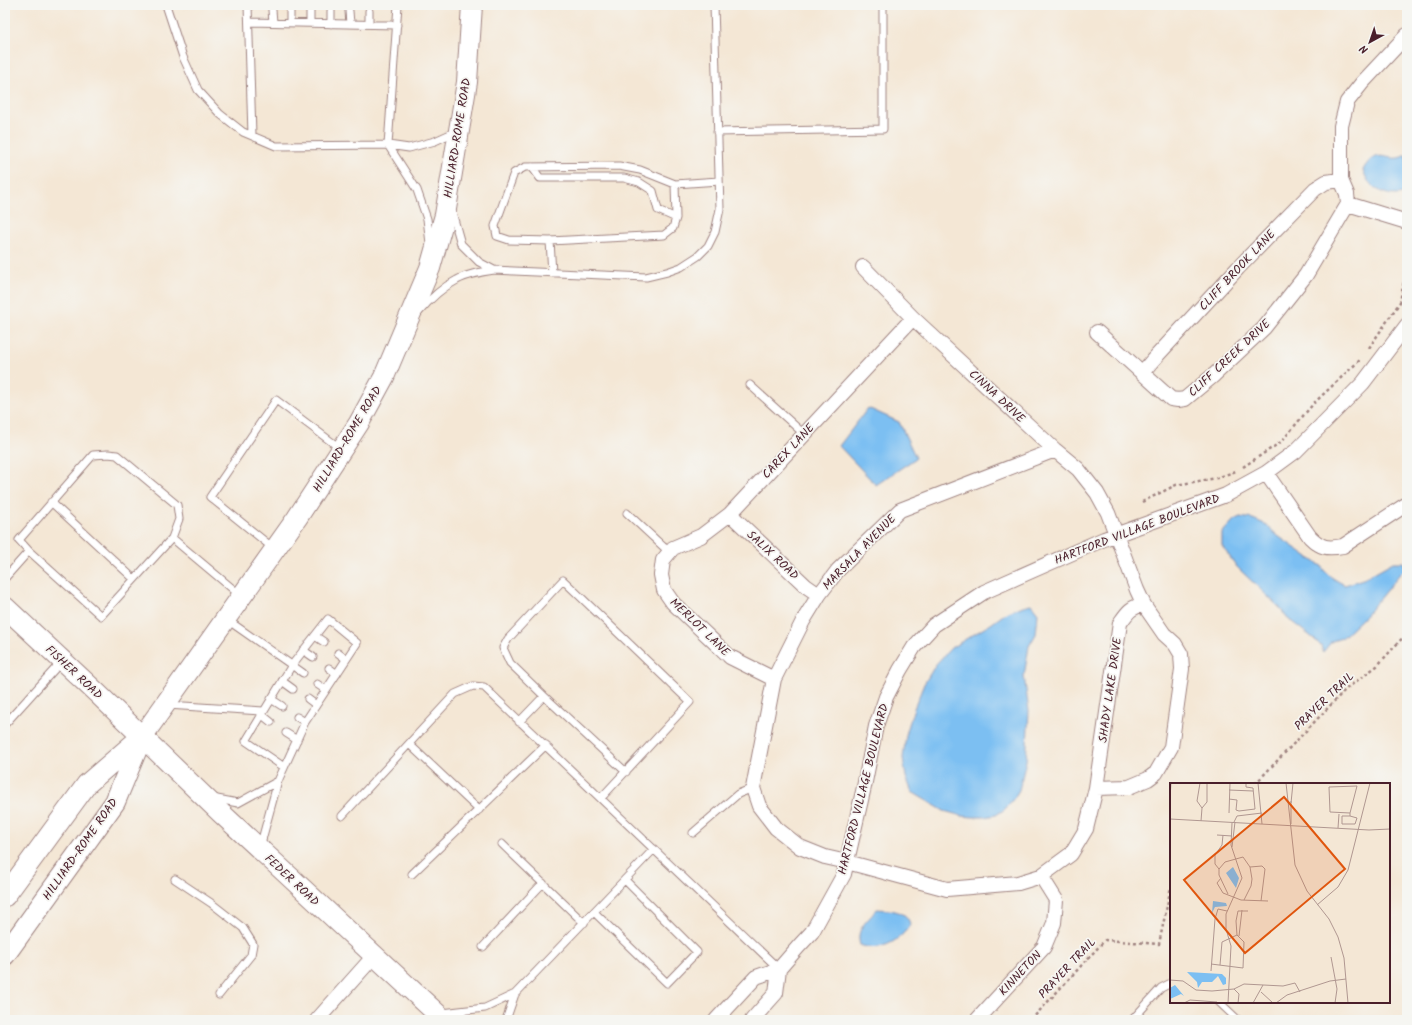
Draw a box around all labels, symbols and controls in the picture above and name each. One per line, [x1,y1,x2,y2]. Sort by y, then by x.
north arrow [1350,22,1390,62]
text: N [1356,40,1373,58]
street label: HILLIARD-ROME ROAD [439,76,476,199]
street label: CLIFF BROOK LANE [1195,225,1281,315]
street label: CLIFF CREEK DRIVE [1184,314,1276,402]
street label: CINNA DRIVE [964,365,1030,428]
street label: HILLIARD-ROME ROAD [308,382,387,496]
street label: CAREX LANE [758,419,820,483]
street label: HARTFORD VILLAGE BOULEVARD [1052,489,1223,570]
street label: MARSALA AVENUE [818,509,901,595]
street label: SALIX ROAD [742,526,803,585]
street label: MERLOT LANE [665,594,735,662]
street label: SHADY LAKE DRIVE [1094,635,1127,744]
street label: FISHER ROAD [41,641,107,704]
street label: PRAYER TRAIL [1290,668,1359,735]
street label: HARTFORD VILLAGE BOULEVARD [833,701,894,877]
inset map [1170,783,1390,1003]
street label: HILLIARD-ROME ROAD [38,794,123,904]
street label: FEDER ROAD [260,850,324,911]
street label: PRAYER TRAIL [1034,933,1101,1003]
street label: KINNETON [994,946,1046,1000]

